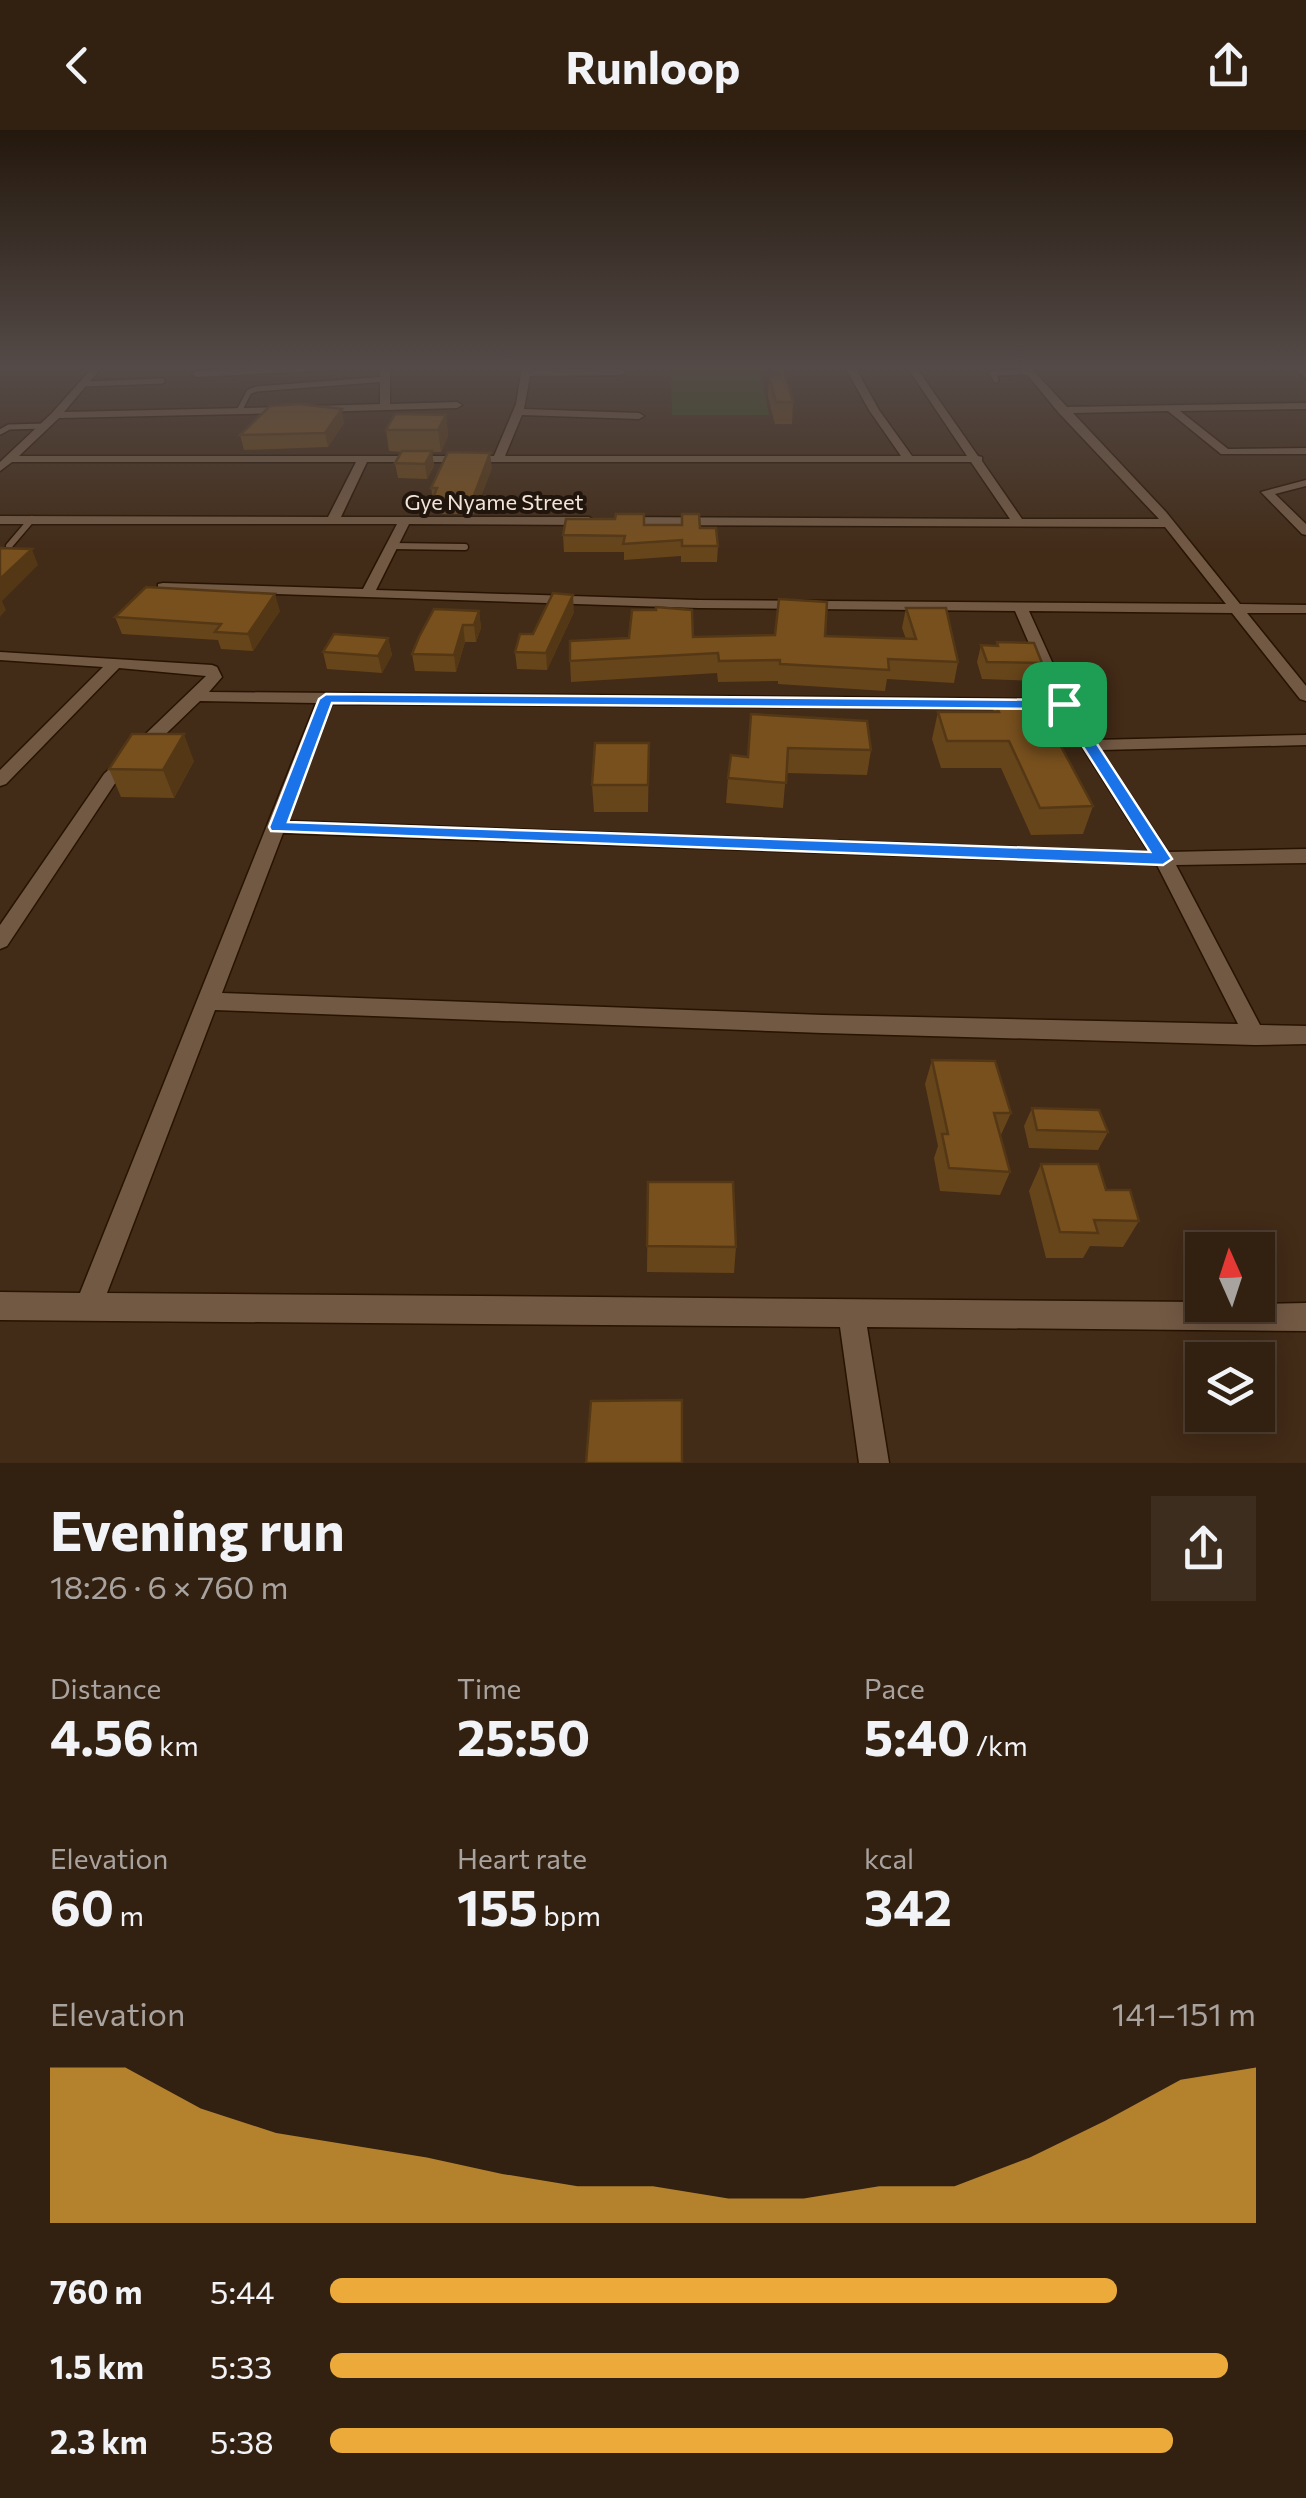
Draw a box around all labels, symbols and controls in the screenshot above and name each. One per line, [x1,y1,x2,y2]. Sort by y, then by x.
icon: back [50,38,105,93]
text: Runloop [566,38,740,93]
icon: share [1201,38,1256,93]
street label: Gye Nyame Street [405,488,583,515]
pin [1022,662,1107,747]
icon: arrive [1037,677,1092,732]
north arrow [1185,1232,1275,1322]
map controls [1185,1232,1275,1432]
button: layers [1185,1342,1275,1432]
text: Evening run [50,1495,345,1562]
button: share [1151,1496,1256,1601]
text: 18:26 · 6 × 760 m [50,1566,289,1606]
text: Distance [50,1671,161,1705]
text: Time [457,1671,521,1705]
text: Pace [864,1671,925,1705]
text: 4.56 [50,1705,154,1766]
text: 25:50 [457,1705,590,1766]
text: 5:40 [864,1705,970,1766]
text: km [154,1728,199,1762]
text: /km [970,1728,1028,1762]
text: Elevation [50,1841,168,1875]
text: Heart rate [457,1841,587,1875]
text: kcal [864,1841,914,1875]
text: 60 [50,1875,114,1936]
text: 155 [457,1875,538,1936]
text: 342 [864,1875,952,1936]
text: m [114,1898,144,1932]
text: bpm [538,1898,601,1932]
text: Elevation [50,1993,185,2033]
text: 141–151 m [1112,1993,1256,2033]
text: 760 m [50,2271,142,2311]
text: 5:44 [210,2271,274,2311]
text: 1.5 km [50,2346,144,2386]
text: 5:33 [210,2346,272,2386]
text: 2.3 km [50,2421,148,2461]
text: 5:38 [210,2421,274,2461]

